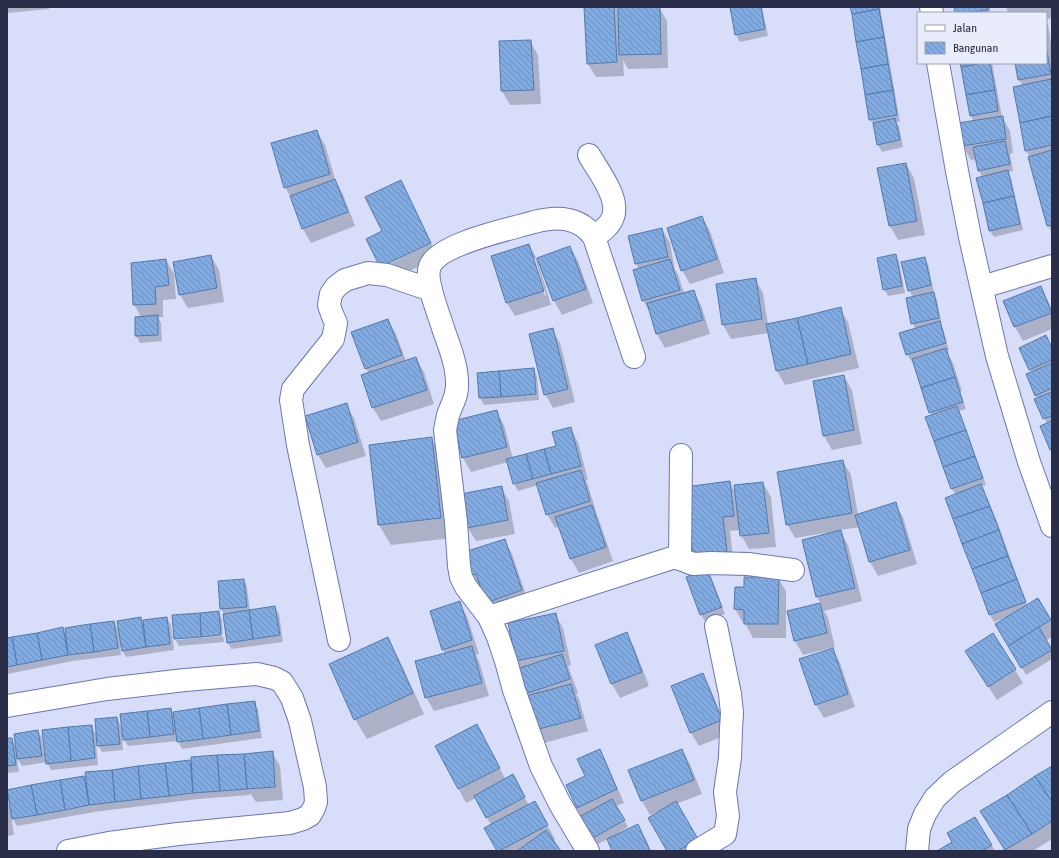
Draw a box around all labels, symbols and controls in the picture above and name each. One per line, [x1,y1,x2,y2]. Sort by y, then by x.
legend [917,12,1047,64]
text: Jalan [953,21,977,35]
text: Bangunan [953,41,998,55]

